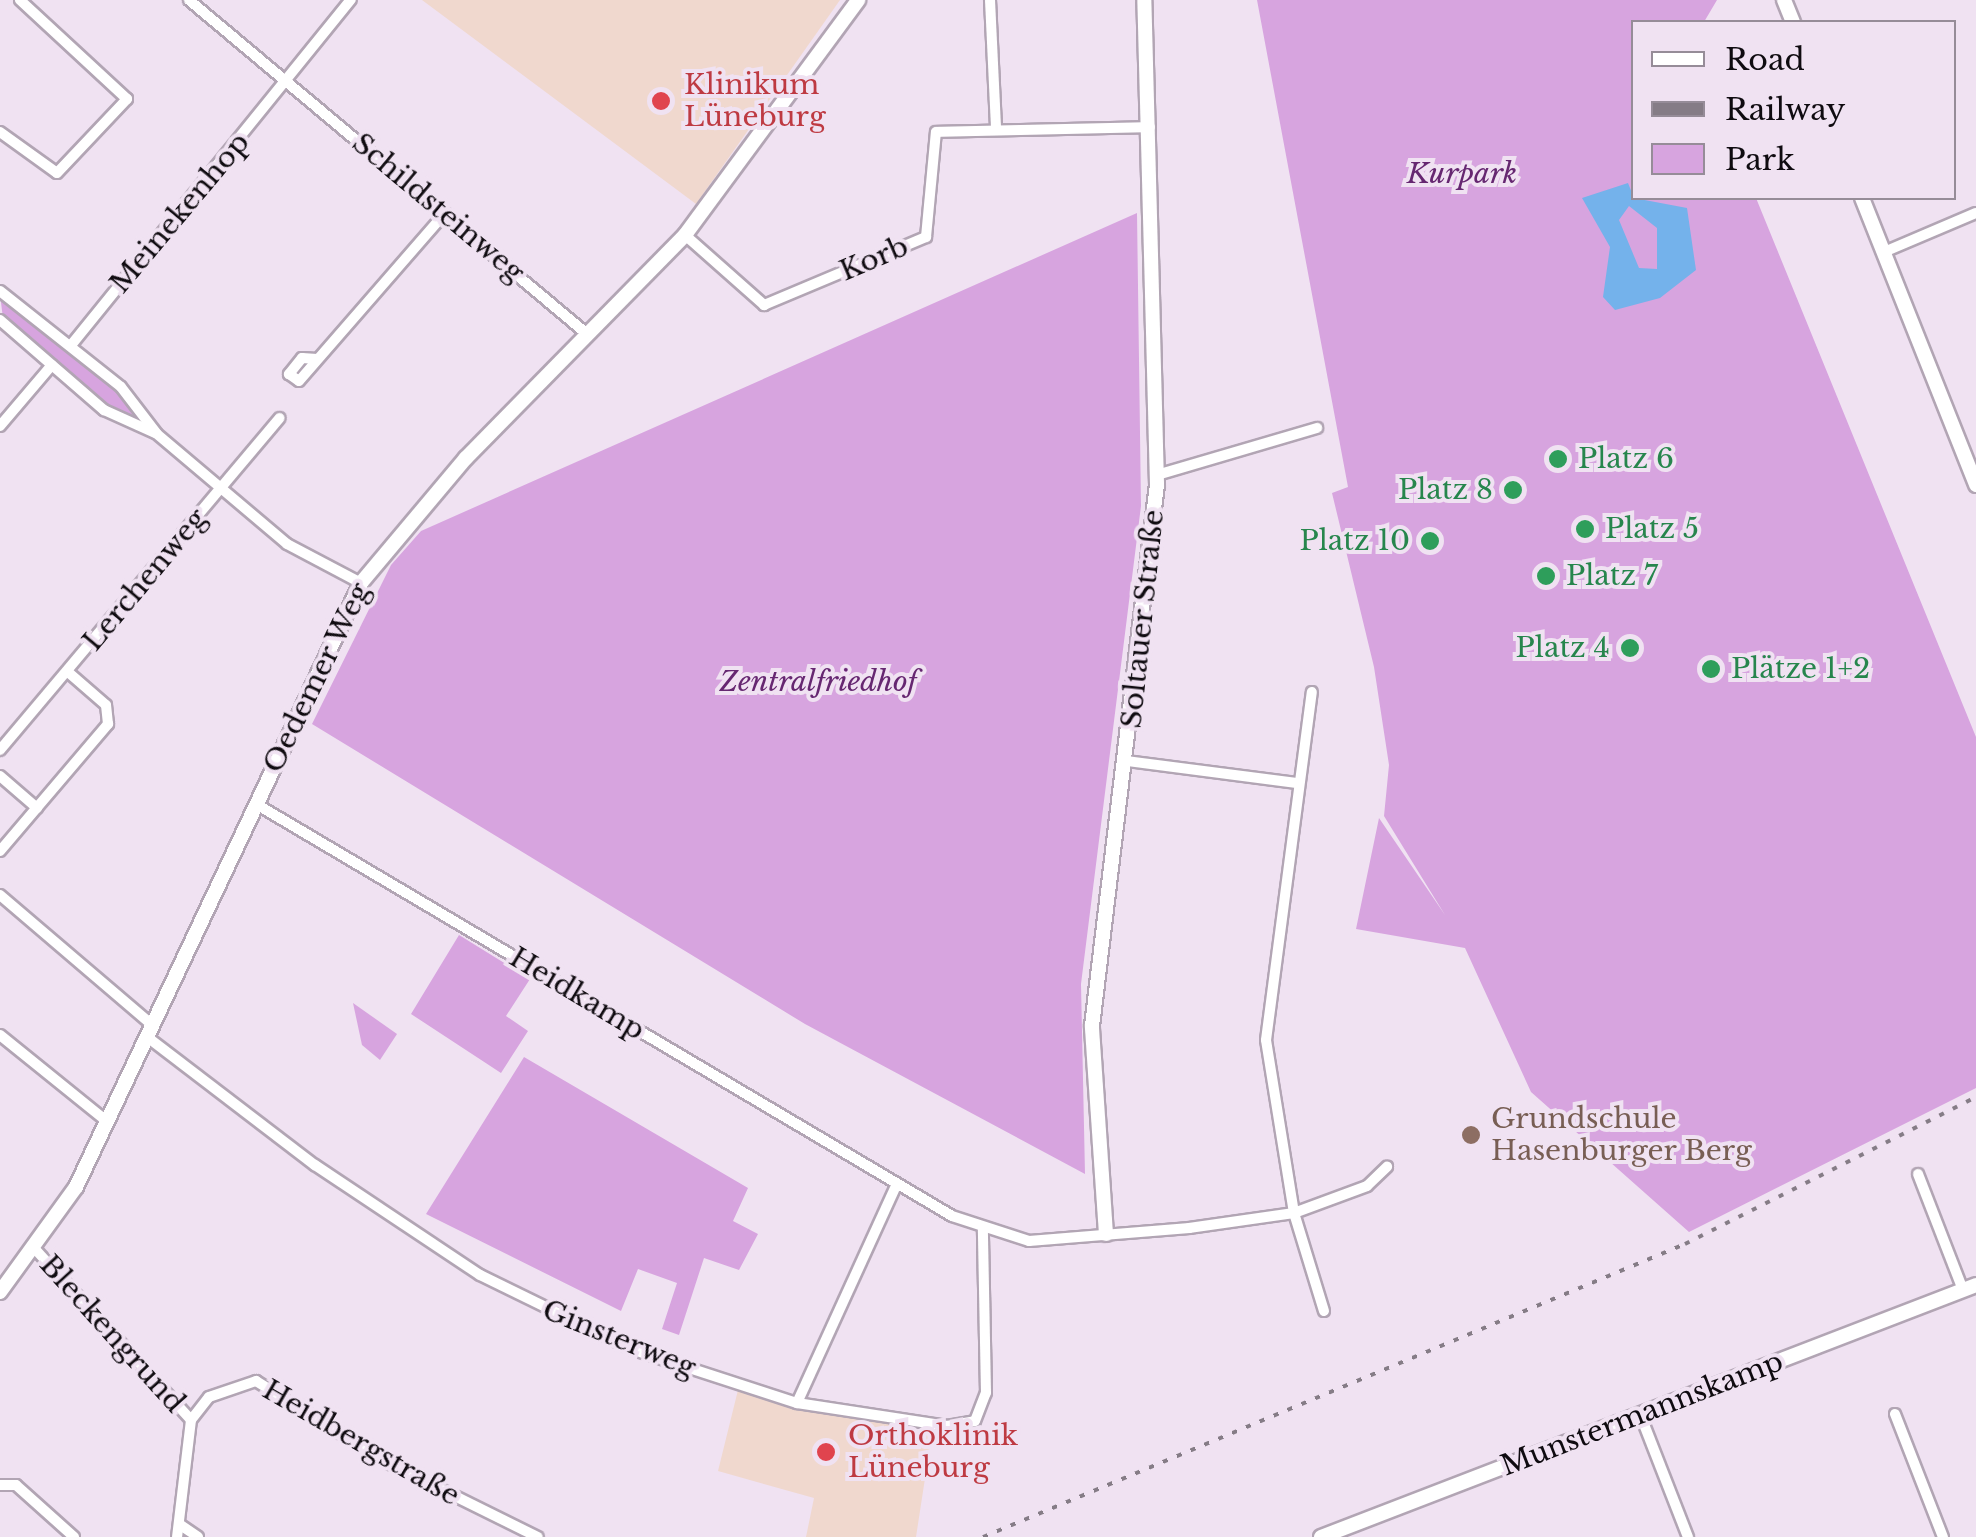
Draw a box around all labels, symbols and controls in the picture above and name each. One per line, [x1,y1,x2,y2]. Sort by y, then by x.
legend [1631,20,1956,200]
text: Road [1725,41,1805,78]
place label: Klinikum Lüneburg [684,68,826,134]
marker: Klinikum Lüneburg [648,88,674,114]
text: Railway [1725,91,1845,128]
street label: Meinekenhop [103,126,257,300]
street label: Schildsteinweg [345,126,531,290]
text: Park [1725,141,1795,178]
park label: Kurpark [1407,157,1517,191]
street label: Korb [835,230,913,288]
place label: Platz 6 [1578,442,1674,476]
marker: Platz 6 [1547,448,1569,470]
place label: Platz 8 [1398,473,1493,507]
marker: Platz 8 [1502,479,1524,501]
street label: Lerchenweg [76,502,214,658]
street label: Soltauer Straße [1115,508,1171,730]
place label: Platz 5 [1605,512,1699,546]
marker: Platz 5 [1574,518,1596,540]
place label: Platz 10 [1299,524,1410,558]
marker: Platz 10 [1419,530,1441,552]
place label: Platz 7 [1566,559,1658,593]
marker: Platz 7 [1535,565,1557,587]
street label: Oedemer Weg [256,577,378,779]
place label: Platz 4 [1516,631,1610,665]
marker: Platz 4 [1619,637,1641,659]
place label: Plätze 1+2 [1731,652,1870,686]
marker: Plätze 1+2 [1700,658,1722,680]
park label: Zentralfriedhof [719,665,917,699]
street label: Heidkamp [503,941,651,1047]
place label: Grundschule Hasenburger Berg [1491,1102,1753,1168]
marker: Grundschule Hasenburger Berg [1460,1124,1482,1146]
street label: Bleckengrund [33,1248,191,1420]
street label: Ginsterweg [538,1293,700,1385]
street label: Munstermannskamp [1496,1345,1788,1483]
street label: Heidbergstraße [257,1373,465,1513]
place label: Orthoklinik Lüneburg [848,1419,1018,1485]
marker: Orthoklinik Lüneburg [813,1439,839,1465]

